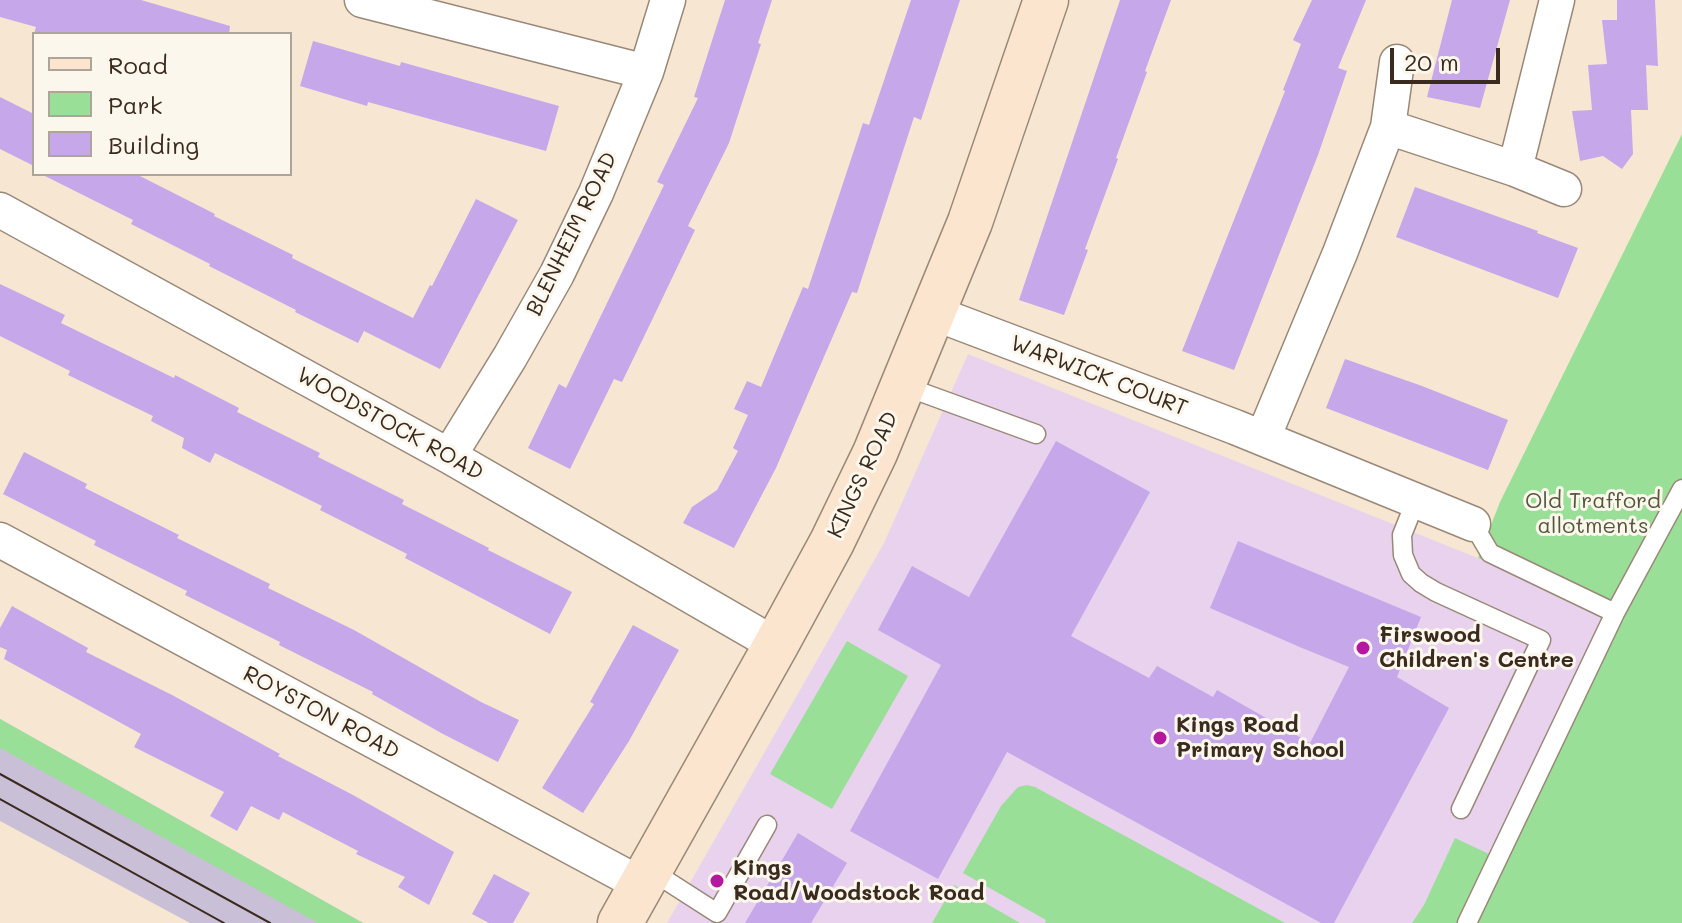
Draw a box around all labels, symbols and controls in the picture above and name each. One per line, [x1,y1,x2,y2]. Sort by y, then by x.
legend [32,32,292,176]
scale bar [1394,32,1504,82]
text: 20 m [1404,46,1459,77]
text: Road [108,49,168,80]
text: Park [108,89,162,120]
text: Building [108,129,199,160]
street label: BLENHEIM ROAD [521,148,623,320]
street label: WARWICK COURT [1007,330,1191,422]
street label: WOODSTOCK ROAD [292,362,488,486]
street label: KINGS ROAD [822,407,904,543]
park label: Old Trafford allotments [1525,488,1661,540]
place label: Firswood Children's Centre [1379,622,1574,674]
marker: Firswood Children's Centre [1354,639,1372,657]
street label: ROYSTON ROAD [238,661,404,765]
place label: Kings Road Primary School [1176,712,1345,764]
marker: Kings Road Primary School [1151,729,1169,747]
place label: Kings Road/Woodstock Road [733,855,984,906]
marker: Kings Road/Woodstock Road [708,872,726,890]

